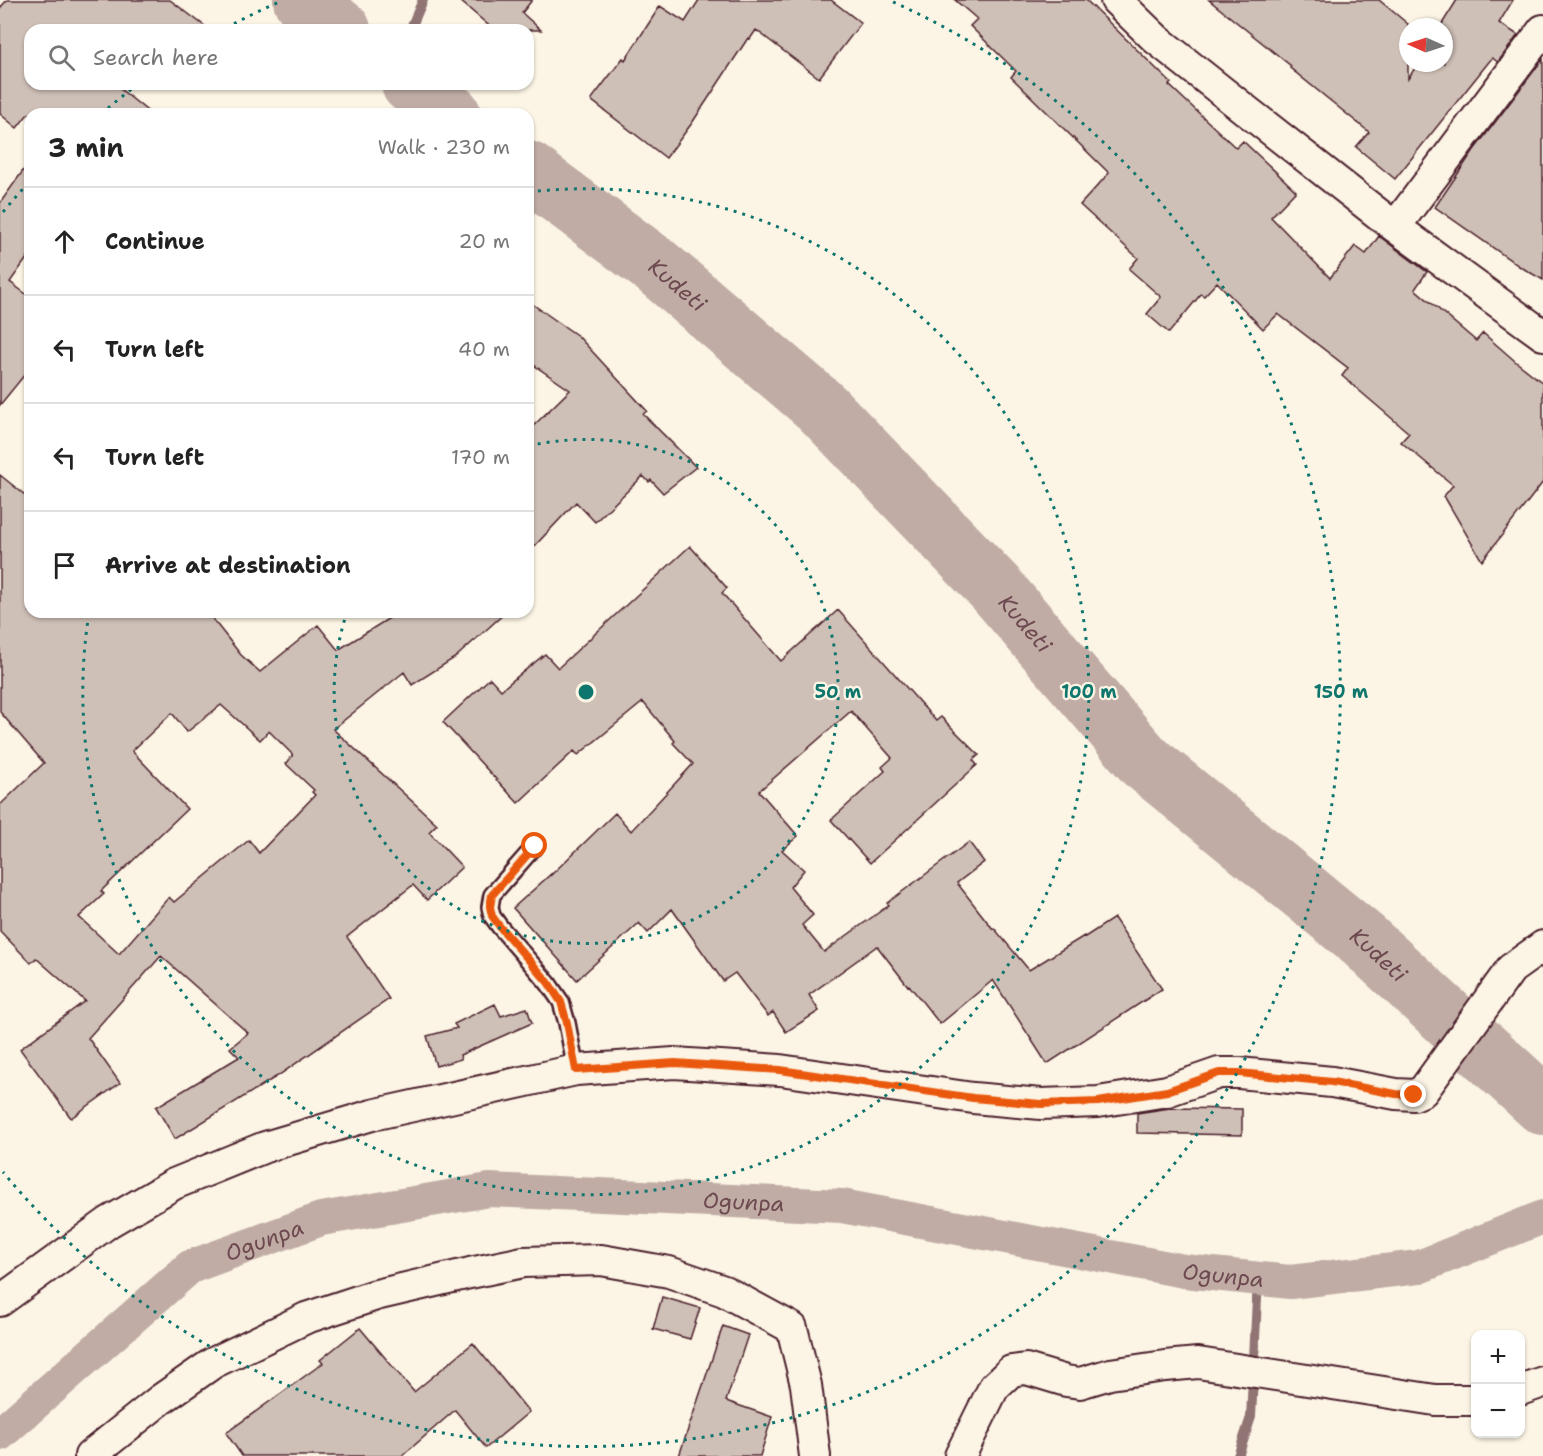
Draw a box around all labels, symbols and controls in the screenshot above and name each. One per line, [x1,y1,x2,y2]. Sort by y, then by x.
north arrow [1399,18,1453,72]
search box [24,24,534,90]
icon: search [45,41,78,74]
text: Search here [93,43,219,72]
text: 3 min [48,130,124,165]
text: Walk · 230 m [378,134,510,160]
icon: ahead [48,225,81,258]
text: Continue [105,227,205,256]
text: 20 m [459,228,510,254]
water label: Kudeti [643,251,714,318]
icon: left [48,333,81,366]
text: Turn left [105,335,204,364]
text: 40 m [458,336,510,362]
icon: left [48,441,81,474]
text: Turn left [105,443,204,472]
text: 170 m [451,444,510,470]
icon: arrive [48,549,81,582]
text: Arrive at destination [105,551,351,580]
water label: Kudeti [992,588,1059,659]
text: 50 m [815,680,862,704]
text: 100 m [1061,680,1117,704]
text: 150 m [1314,680,1369,704]
centre of rings [576,682,596,702]
route start [521,832,547,858]
water label: Kudeti [1344,921,1414,989]
route end [1400,1081,1426,1107]
water label: Ogunpa [702,1185,785,1218]
water label: Ogunpa [221,1212,308,1267]
water label: Ogunpa [1181,1256,1265,1294]
map controls [1471,1330,1525,1438]
button: + [1471,1330,1525,1384]
button: − [1471,1384,1525,1438]

